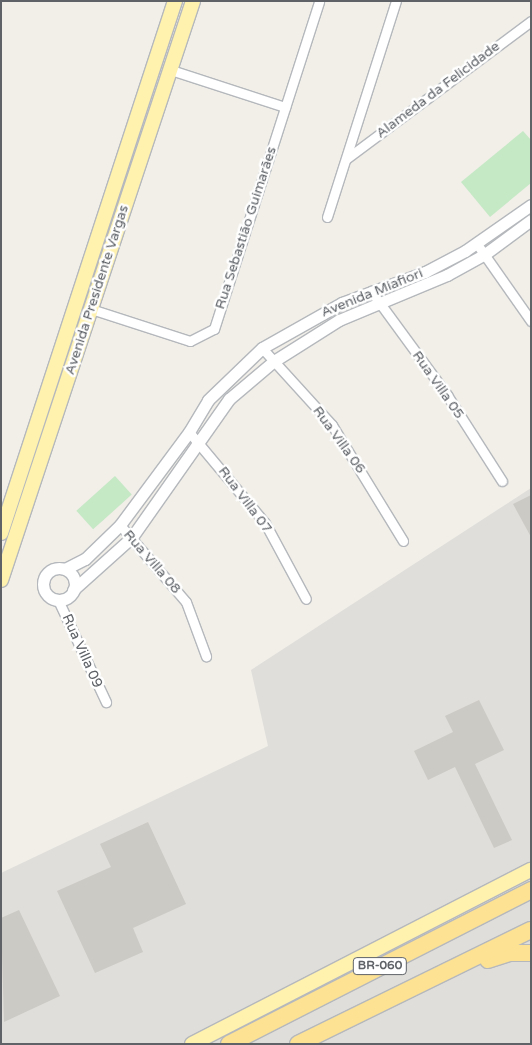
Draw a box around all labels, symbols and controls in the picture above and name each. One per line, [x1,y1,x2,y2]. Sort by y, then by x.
street label: Alameda da Felicidade [373,38,503,142]
street label: Rua Sebastião Guimarães [212,145,280,311]
street label: Avenida Presidente Vargas [62,203,132,377]
street label: Avenida Miafiori [319,265,425,321]
street label: Rua Villa 05 [408,348,468,422]
street label: Rua Villa 06 [309,403,369,477]
street label: Rua Villa 07 [214,463,276,537]
street label: Rua Villa 08 [120,527,184,597]
street label: Rua Villa 09 [58,611,106,691]
road number: BR-060 [352,956,408,976]

